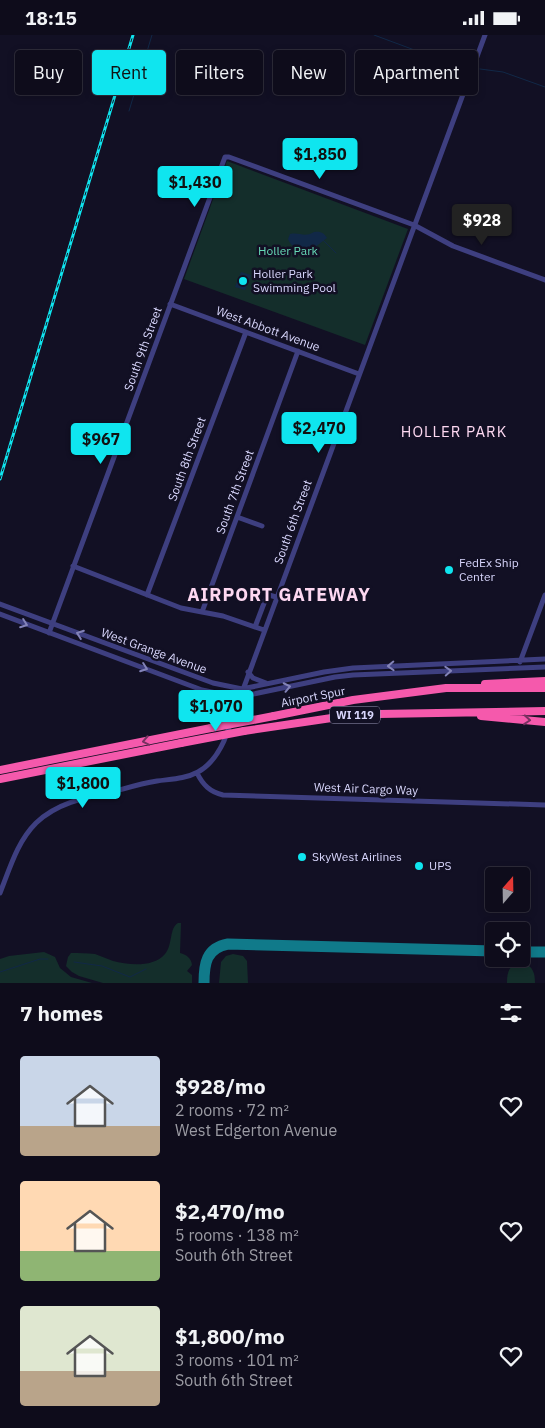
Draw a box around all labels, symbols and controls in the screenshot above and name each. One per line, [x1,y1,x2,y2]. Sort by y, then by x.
text: 18:15 [25,6,77,30]
chip: Buy [15,50,82,95]
chip: Rent [92,50,166,95]
chip: Filters [176,50,263,95]
chip: New [273,50,345,95]
chip: Apartment [355,50,478,95]
pin: $1,850 [279,137,361,180]
text: $1,850 [294,144,346,164]
pin: $1,430 [154,165,236,208]
text: $1,430 [169,172,221,192]
pin: $928 [452,203,512,246]
text: $928 [463,210,501,230]
park label: Holler Park [258,243,319,258]
place label: Holler Park Swimming Pool [253,266,336,295]
marker: Holler Park Swimming Pool [237,275,249,287]
street label: West Abbott Avenue [214,303,323,354]
street label: South 9th Street [120,305,165,393]
pin: $2,470 [278,411,360,454]
street label: South 8th Street [164,415,209,503]
text: $2,470 [293,418,345,438]
district label: HOLLER PARK [401,422,507,441]
pin: $967 [71,423,131,465]
text: $967 [82,429,120,449]
street label: South 7th Street [212,448,257,536]
street label: South 6th Street [270,478,315,566]
place label: FedEx Ship Center [459,555,519,584]
marker: FedEx Ship Center [443,564,455,576]
district label: AIRPORT GATEWAY [187,583,371,606]
one-way arrow [20,618,28,628]
street label: West Grange Avenue [99,624,210,677]
one-way arrow [77,630,85,640]
one-way arrow [387,660,395,671]
one-way arrow [139,662,148,672]
one-way arrow [444,666,452,676]
street label: Airport Spur [279,683,347,710]
one-way arrow [282,683,291,693]
pin: $1,070 [175,689,257,732]
text: $1,070 [190,696,242,716]
road number: WI 119 [330,707,380,723]
one-way arrow [524,715,532,726]
one-way arrow [141,735,150,746]
pin: $1,800 [42,767,124,809]
text: $1,800 [57,773,109,793]
street label: West Air Cargo Way [314,779,419,798]
place label: SkyWest Airlines [312,849,402,864]
marker: SkyWest Airlines [296,851,308,863]
place label: UPS [429,858,451,873]
marker: UPS [413,860,425,872]
north arrow [485,867,530,913]
map controls [485,867,530,967]
button: locate [485,922,530,967]
text: 7 homes [20,999,103,1027]
icon: filters [497,999,525,1027]
text: $928/mo [175,1072,266,1100]
icon: home [60,1076,120,1136]
icon: heart [497,1092,525,1120]
text: 2 rooms · 72 m² [175,1100,289,1120]
text: West Edgerton Avenue [175,1120,337,1140]
text: $2,470/mo [175,1197,285,1225]
icon: home [60,1201,120,1261]
icon: heart [497,1217,525,1245]
text: 5 rooms · 138 m² [175,1225,299,1245]
text: South 6th Street [175,1245,293,1265]
text: $1,800/mo [175,1322,285,1350]
icon: home [60,1326,120,1386]
icon: heart [497,1342,525,1370]
text: 3 rooms · 101 m² [175,1350,299,1370]
text: South 6th Street [175,1370,293,1390]

